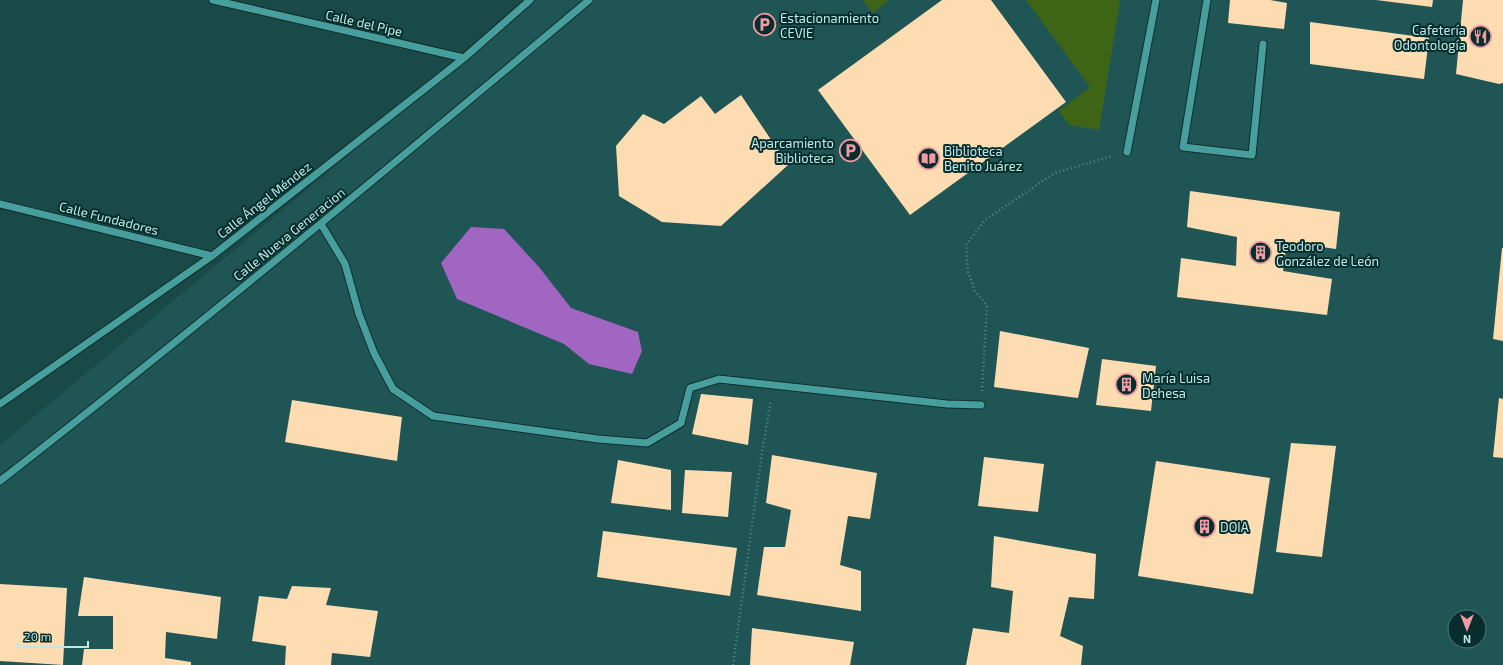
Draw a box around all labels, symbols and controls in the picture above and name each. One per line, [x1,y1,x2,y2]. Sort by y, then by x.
street label: Calle del Pipe [324,6,404,40]
place label: Estacionamiento CEVIE [780,10,879,41]
parking icon: Estacionamiento CEVIE [751,12,777,38]
place label: Cafetería Odontología [1394,22,1466,53]
restaurant icon: Cafetería Odontología [1468,24,1494,50]
place label: Aparcamiento Biblioteca [751,135,834,166]
parking icon: Aparcamiento Biblioteca [837,137,863,163]
place label: Biblioteca Benito Juárez [944,143,1022,174]
library icon: Biblioteca Benito Juárez [915,145,941,171]
street label: Calle Ángel Méndez [213,157,314,242]
street label: Calle Nueva Generacion [230,184,348,284]
street label: Calle Fundadores [58,198,160,238]
place label: Teodoro González de León [1276,238,1379,269]
building icon: Teodoro González de León [1248,240,1274,266]
place label: María Luisa Dehesa [1142,370,1210,401]
building icon: María Luisa Dehesa [1113,372,1139,398]
building icon: DOIA [1191,514,1217,540]
place label: DOIA [1220,519,1249,535]
north arrow [1447,609,1487,649]
scale bar [18,623,88,649]
text: 20 m [24,629,51,643]
text: N [1463,633,1471,646]

